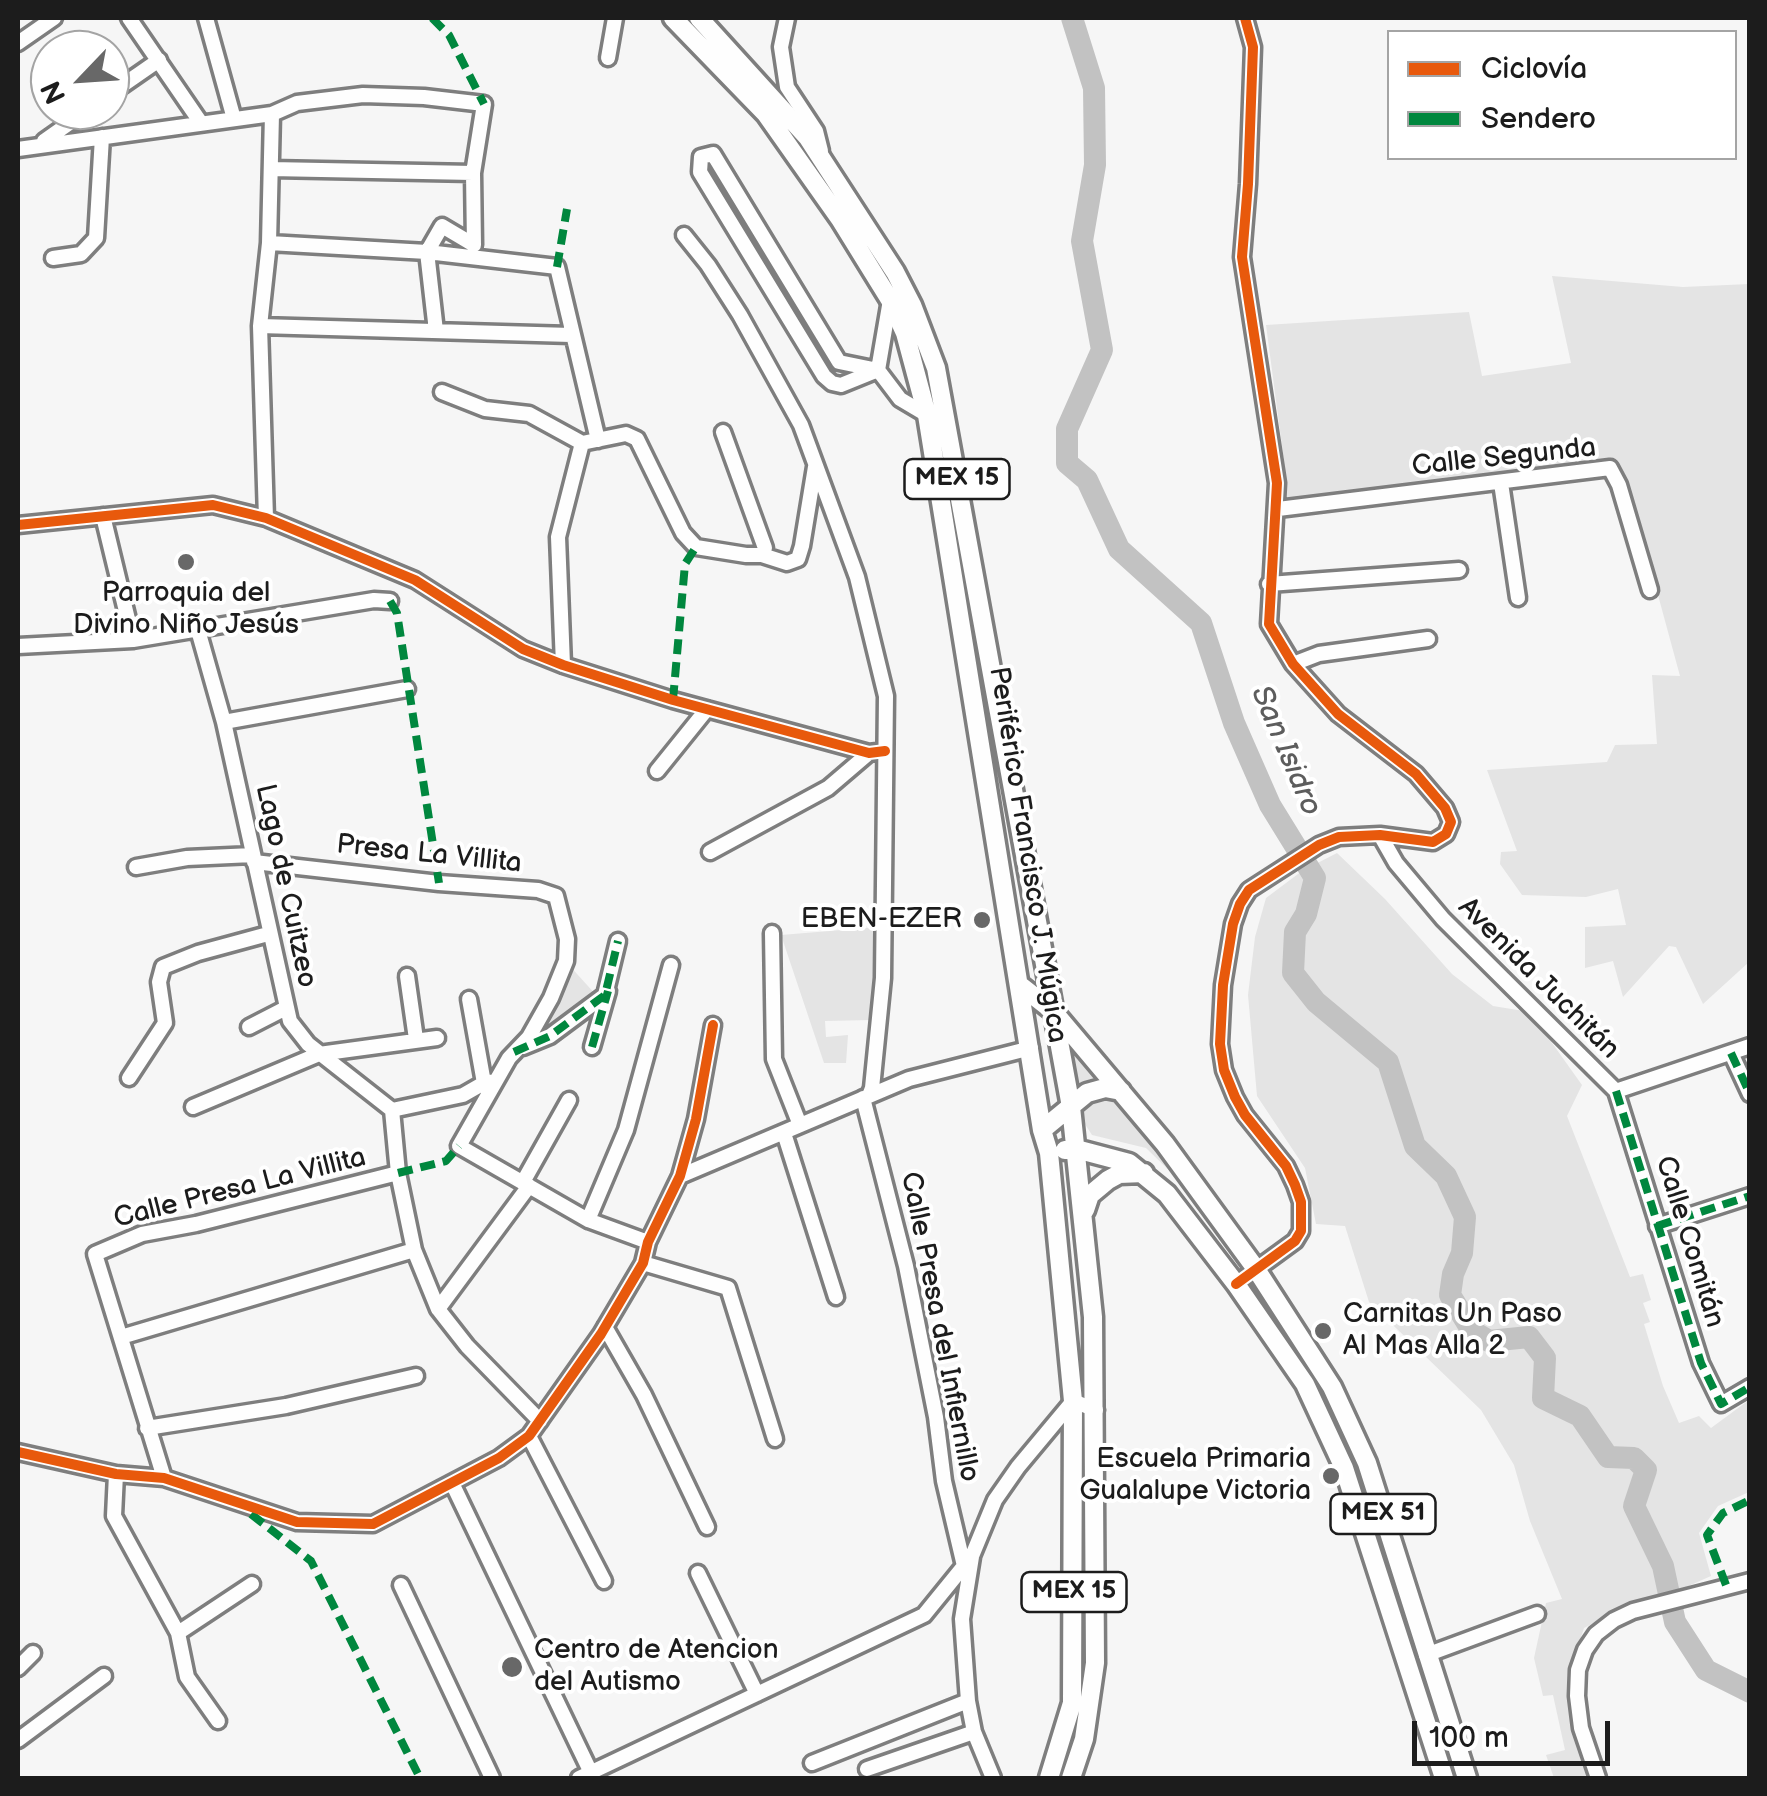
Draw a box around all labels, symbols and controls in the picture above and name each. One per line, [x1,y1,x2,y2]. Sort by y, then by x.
north arrow [30,30,130,130]
legend [1387,30,1737,160]
text: Ciclovía [1481,51,1587,87]
text: N [35,76,74,109]
text: Sendero [1481,101,1596,137]
street label: Calle Segunda [1410,432,1598,484]
road number: MEX 15 [904,459,1010,499]
marker: Parroquia del Divino Niño Jesús [175,551,197,573]
place label: Parroquia del Divino Niño Jesús [73,577,299,643]
street label: Periférico Francisco J. Múgica [981,664,1073,1046]
water label: San Isidro [1242,681,1328,821]
street label: Lago de Cuitzeo [247,781,323,991]
street label: Presa La Villita [335,829,523,881]
street label: Avenida Juchitán [1450,891,1626,1067]
place label: EBEN-EZER [801,903,962,937]
marker: EBEN-EZER [971,909,993,931]
street label: Calle Presa La Villita [111,1141,369,1237]
street label: Calle Comitán [1647,1152,1731,1332]
street label: Calle Presa del Infiernillo [892,1169,986,1485]
place label: Carnitas Un Paso Al Mas Alla 2 [1343,1298,1562,1364]
marker: Carnitas Un Paso Al Mas Alla 2 [1312,1320,1334,1342]
place label: Escuela Primaria Gualalupe Victoria [1079,1443,1311,1509]
marker: Escuela Primaria Gualalupe Victoria [1320,1465,1342,1487]
road number: MEX 51 [1330,1494,1436,1534]
road number: MEX 15 [1022,1572,1126,1612]
place label: Centro de Atencion del Autismo [534,1634,779,1700]
marker: Centro de Atencion del Autismo [499,1654,525,1680]
scale bar [1417,1701,1614,1763]
text: 100 m [1429,1720,1509,1756]

